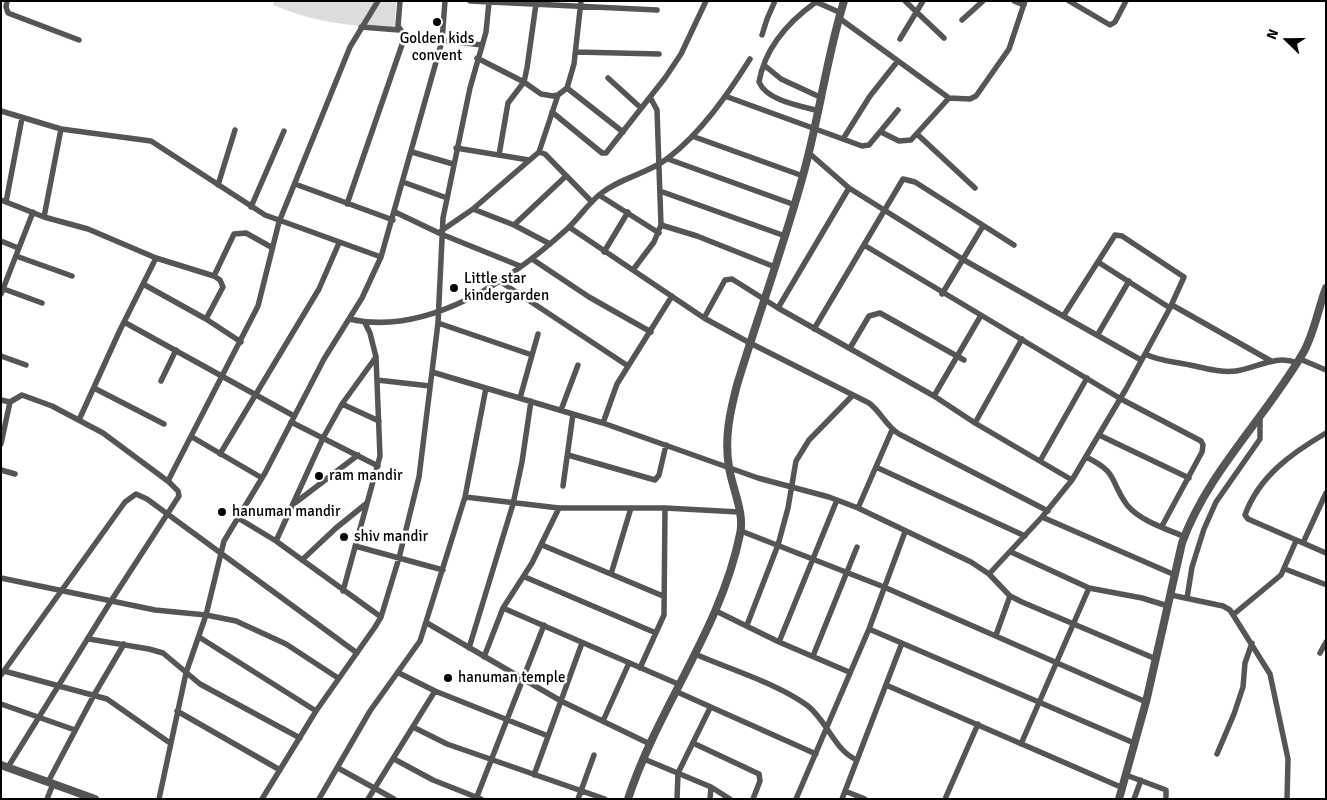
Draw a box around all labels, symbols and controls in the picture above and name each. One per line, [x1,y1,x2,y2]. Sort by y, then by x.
north arrow [1262,15,1312,65]
marker: Golden kids convent [431,16,443,28]
text: N [1263,26,1282,42]
place label: Golden kids convent [400,30,474,65]
place label: Little star kindergarden [464,270,549,305]
marker: Little star kindergarden [448,282,460,294]
place label: ram mandir [329,467,402,485]
marker: ram mandir [313,470,325,482]
place label: hanuman mandir [232,503,340,521]
marker: hanuman mandir [216,506,228,518]
place label: shiv mandir [354,528,428,546]
marker: shiv mandir [338,531,350,543]
place label: hanuman temple [458,669,565,687]
marker: hanuman temple [442,672,454,684]

